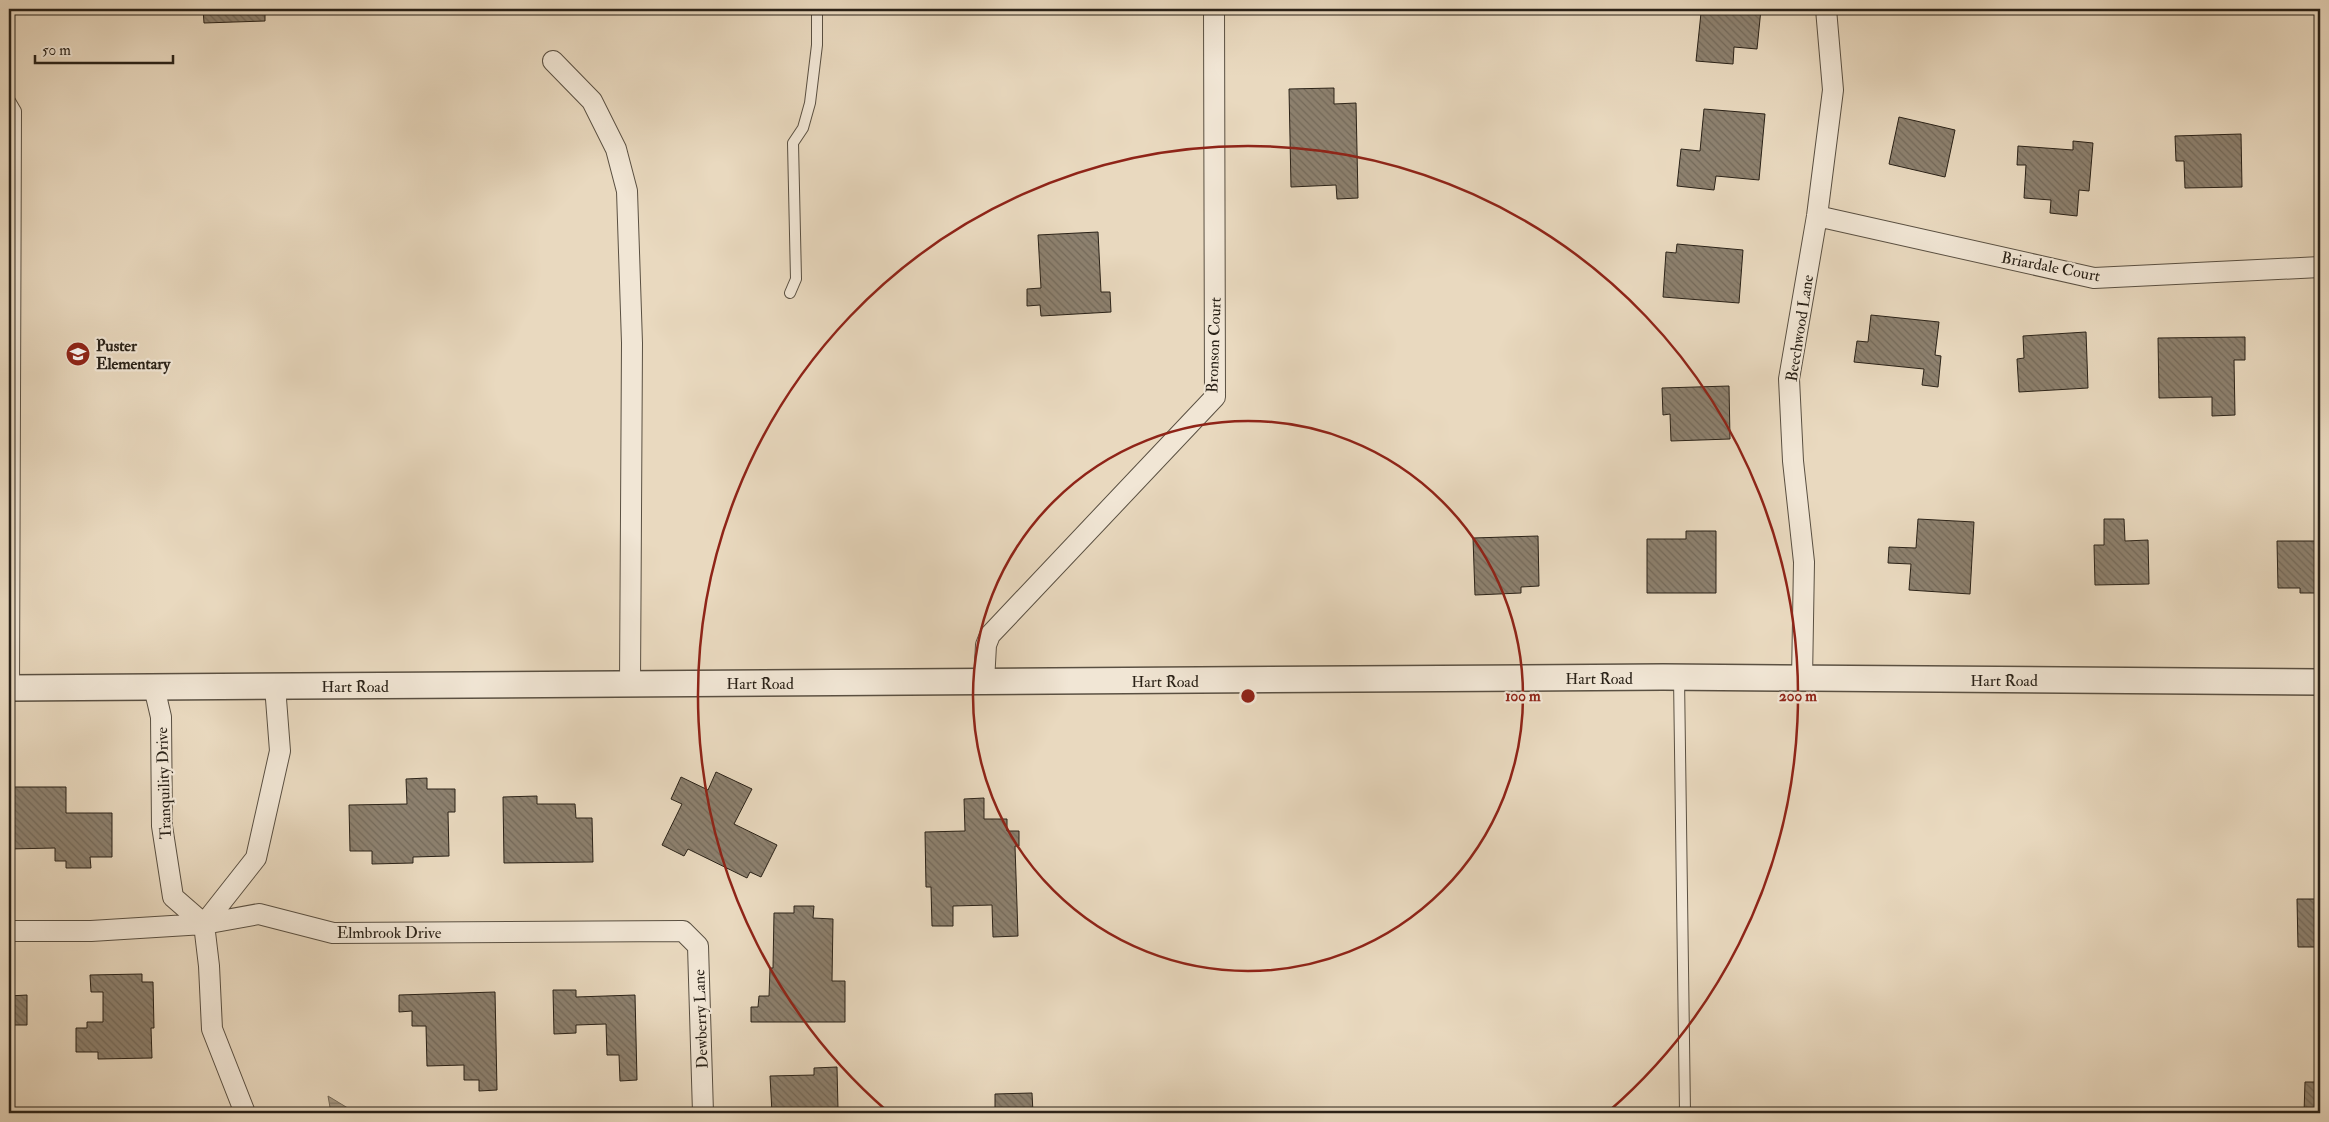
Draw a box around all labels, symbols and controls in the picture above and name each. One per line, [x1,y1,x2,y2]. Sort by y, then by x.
scale bar [35,32,172,64]
text: 50 m [42,41,71,60]
street label: Briardale Court [2000,248,2102,286]
street label: Beechwood Lane [1782,273,1818,383]
street label: Bronson Court [1202,297,1226,393]
place label: Puster Elementary [96,336,171,375]
school or university icon: Puster Elementary [65,341,91,367]
street label: Hart Road [1565,669,1633,689]
street label: Hart Road [1970,671,2038,691]
street label: Hart Road [1131,672,1199,692]
street label: Hart Road [726,674,794,694]
street label: Hart Road [321,677,389,697]
centre of rings [1239,687,1257,705]
text: 100 m [1505,687,1541,706]
text: 200 m [1779,687,1817,706]
street label: Tranquility Drive [152,726,176,839]
street label: Elmbrook Drive [337,923,442,943]
street label: Dewberry Lane [689,969,713,1069]

